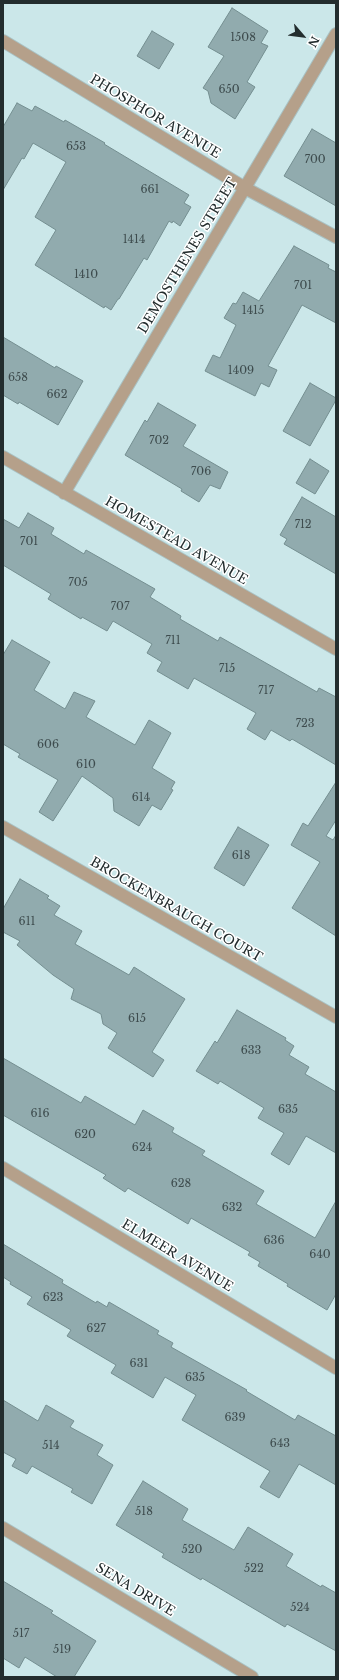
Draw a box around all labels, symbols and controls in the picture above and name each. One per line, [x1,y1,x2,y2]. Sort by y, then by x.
north arrow [283,16,323,56]
house number: 1508 [230,31,256,45]
text: N [305,34,322,49]
street label: PHOSPHOR AVENUE [87,72,223,162]
house number: 650 [218,83,240,97]
house number: 653 [66,140,86,154]
house number: 700 [304,153,326,167]
street label: DEMOSTHENES STREET [135,175,241,337]
house number: 661 [140,183,160,197]
house number: 1414 [123,233,145,247]
house number: 1410 [74,268,98,282]
house number: 701 [294,279,312,293]
house number: 1415 [242,304,264,318]
house number: 1409 [228,364,254,378]
house number: 658 [8,371,28,385]
house number: 662 [47,388,67,402]
house number: 702 [149,434,169,448]
house number: 706 [191,465,211,479]
street label: HOMESTEAD AVENUE [102,494,250,588]
house number: 712 [294,518,312,532]
house number: 701 [20,535,38,549]
house number: 705 [68,576,88,590]
house number: 707 [111,600,129,614]
house number: 711 [165,634,181,648]
house number: 715 [219,662,235,676]
house number: 717 [258,684,274,698]
house number: 723 [295,717,315,731]
house number: 606 [37,738,59,752]
house number: 610 [76,758,96,772]
house number: 614 [132,791,150,805]
house number: 618 [232,849,250,863]
street label: BROCKENBRAUGH COURT [87,854,265,966]
house number: 611 [19,915,35,929]
house number: 615 [128,1012,146,1026]
house number: 633 [241,1044,261,1058]
house number: 635 [278,1103,298,1117]
house number: 616 [30,1107,50,1121]
house number: 620 [74,1128,96,1142]
house number: 624 [132,1141,152,1155]
house number: 628 [171,1177,191,1191]
house number: 632 [222,1201,242,1215]
street label: ELMEER AVENUE [119,1217,235,1295]
house number: 636 [264,1234,284,1248]
house number: 640 [309,1248,331,1262]
house number: 623 [43,1291,63,1305]
house number: 627 [86,1322,106,1336]
house number: 631 [130,1357,148,1371]
house number: 635 [185,1371,205,1385]
house number: 639 [225,1411,245,1425]
house number: 643 [270,1437,290,1451]
house number: 514 [42,1439,60,1453]
house number: 518 [135,1505,153,1519]
house number: 520 [182,1543,202,1557]
street label: SENA DRIVE [93,1560,177,1620]
house number: 522 [244,1562,264,1576]
house number: 524 [290,1601,310,1615]
house number: 517 [13,1627,29,1641]
house number: 519 [53,1643,71,1657]

